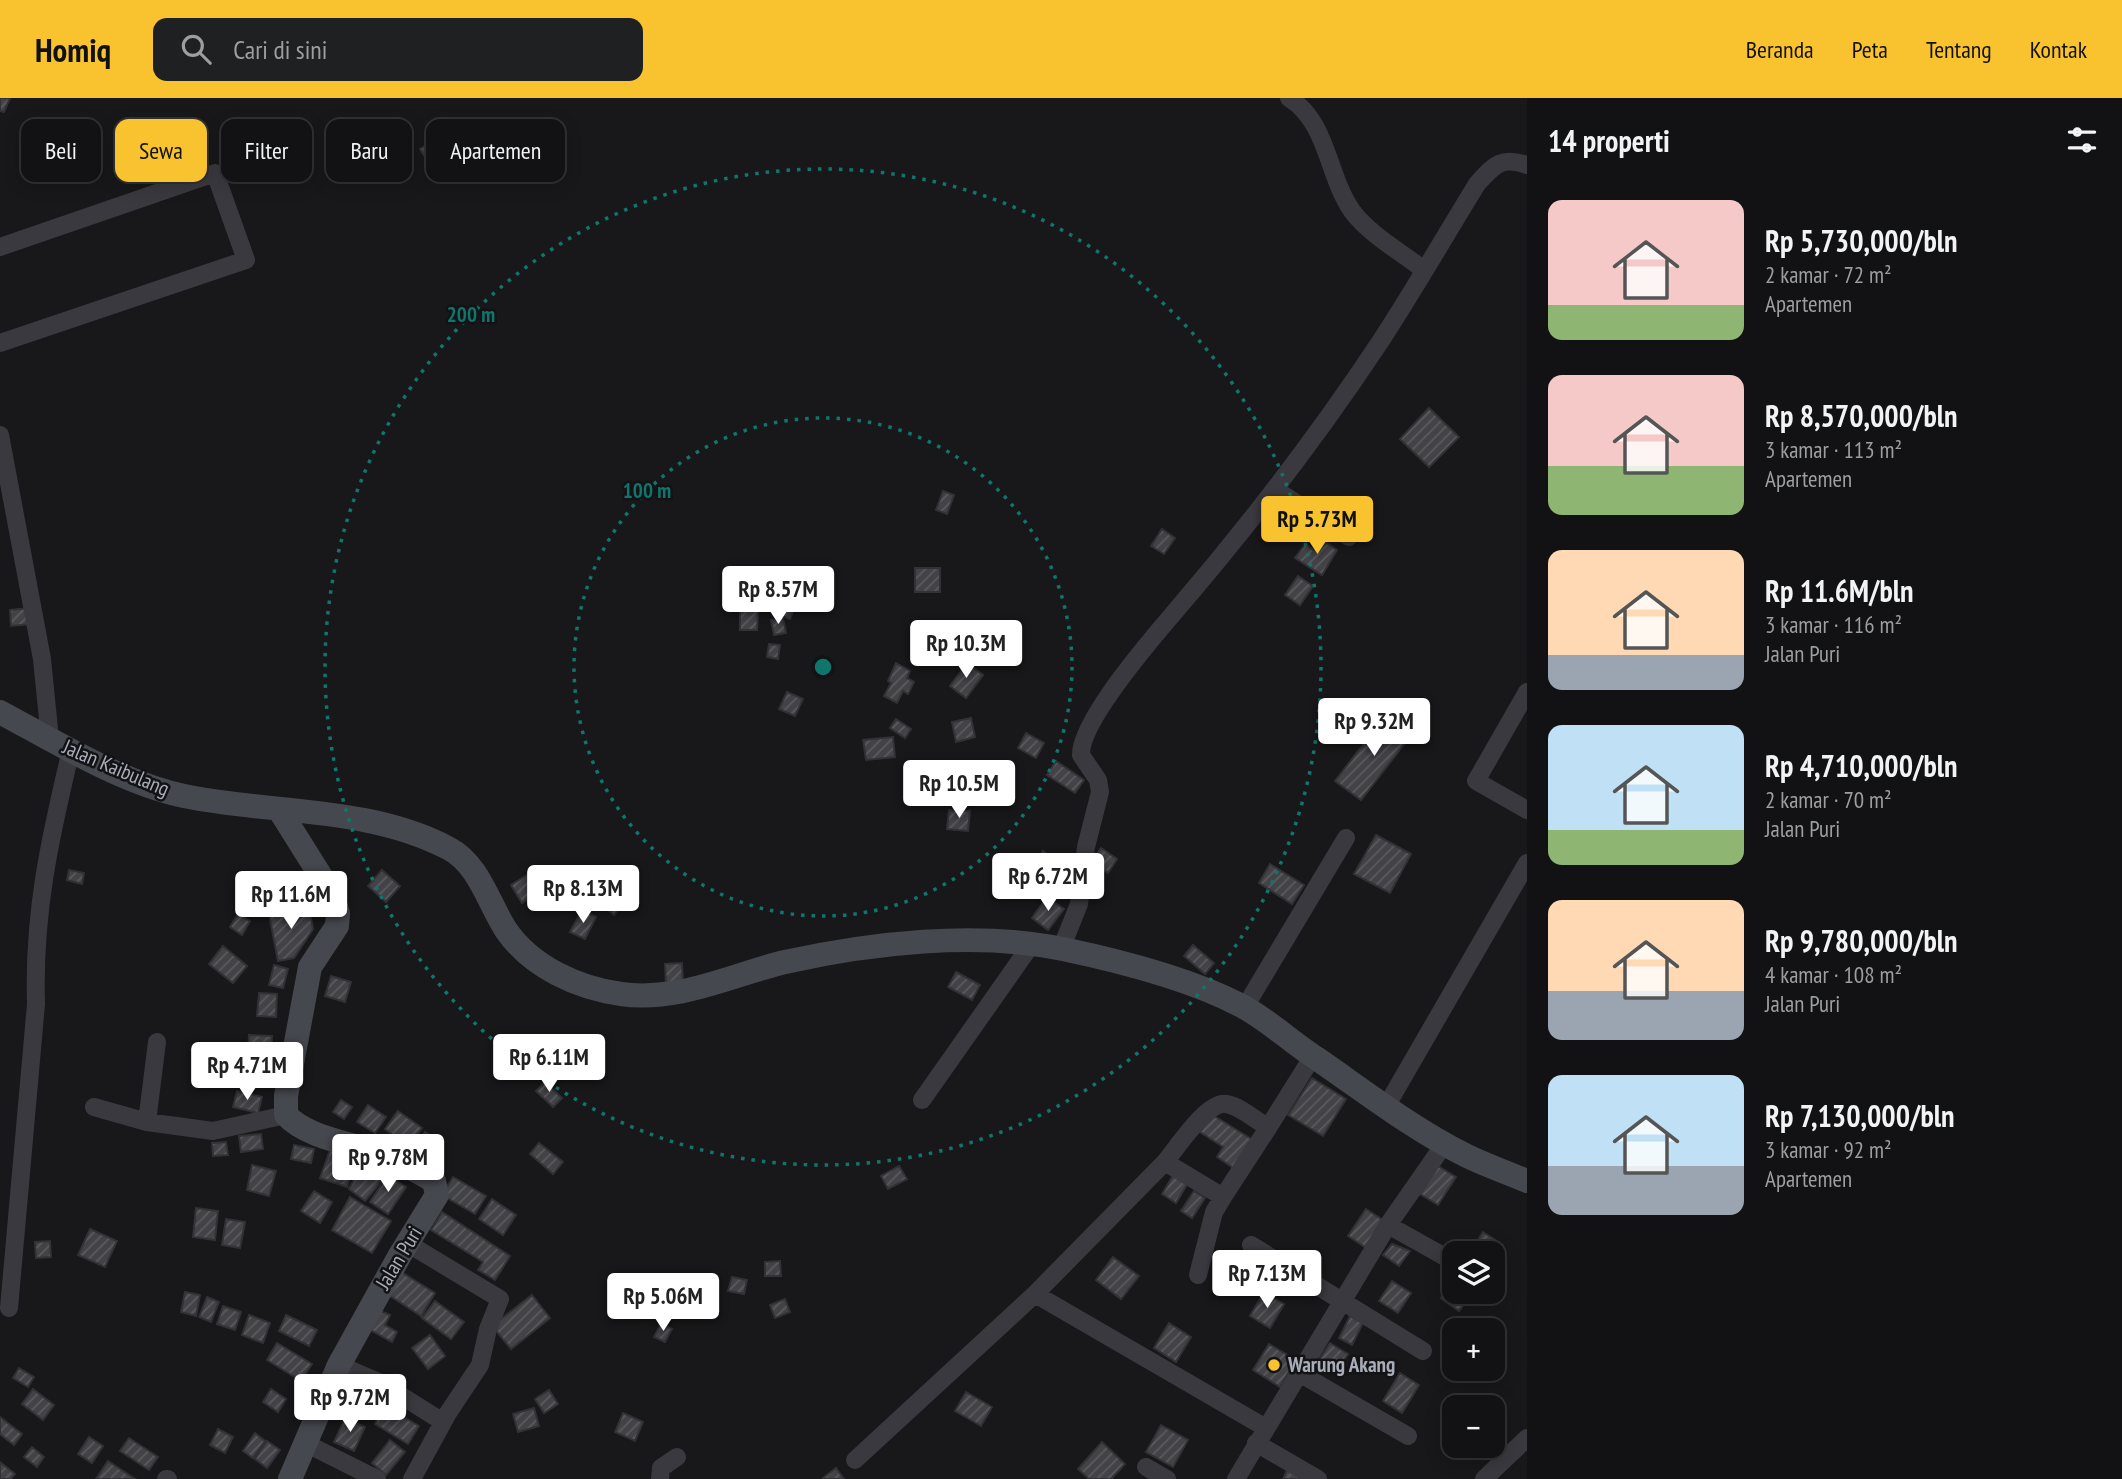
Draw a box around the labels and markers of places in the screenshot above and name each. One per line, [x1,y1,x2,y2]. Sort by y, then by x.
pin: Rp 5.73M [1245,496,1389,556]
pin: Rp 8.57M [706,566,850,626]
pin: Rp 10.3M [894,620,1038,680]
centre of rings [811,655,835,679]
pin: Rp 9.32M [1302,698,1446,758]
pin: Rp 10.5M [887,760,1031,820]
pin: Rp 6.72M [976,854,1120,913]
pin: Rp 8.13M [511,866,655,925]
pin: Rp 11.6M [219,872,363,931]
pin: Rp 6.11M [477,1034,621,1094]
pin: Rp 4.71M [175,1042,319,1102]
pin: Rp 9.78M [316,1134,460,1194]
pin: Rp 7.13M [1195,1250,1339,1310]
pin: Rp 5.06M [591,1274,735,1333]
place label: Warung Akang [1287,1351,1395,1378]
marker: Warung Akang [1266,1357,1282,1373]
pin: Rp 9.72M [278,1374,422,1434]

